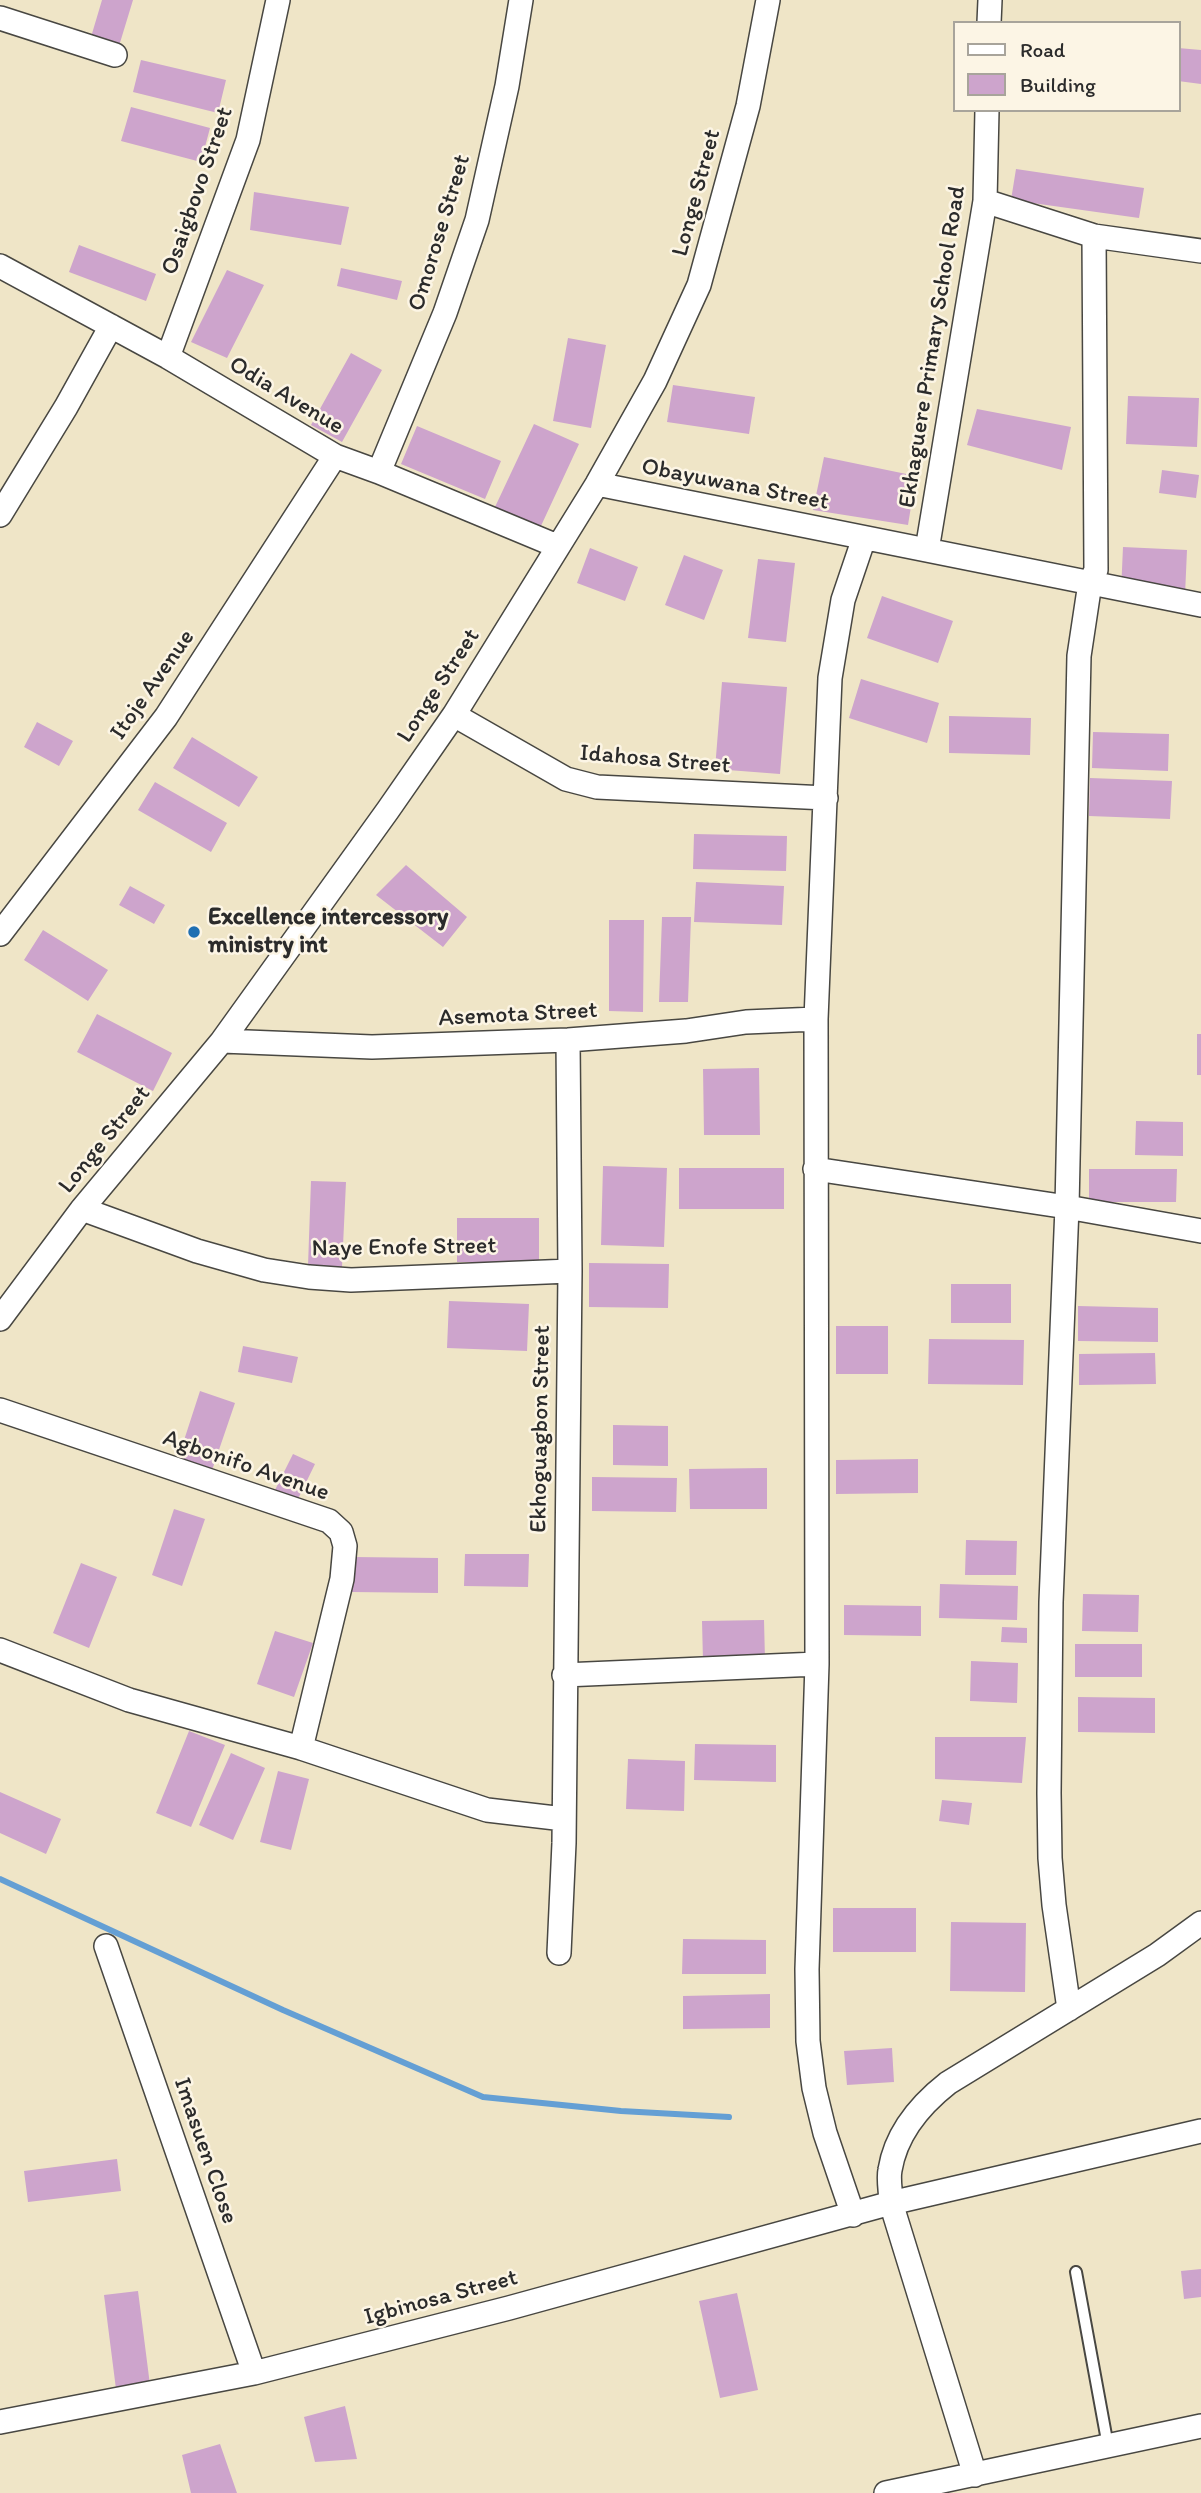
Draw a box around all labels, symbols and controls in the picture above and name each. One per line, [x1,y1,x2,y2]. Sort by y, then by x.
legend [953,21,1180,112]
text: Road [1020,37,1065,62]
text: Building [1020,72,1096,97]
street label: Osaigbovo Street [156,103,240,279]
street label: Longe Street [666,126,728,260]
street label: Omorose Street [403,151,477,315]
street label: Ekhaguere Primary School Road [893,184,973,510]
street label: Odia Avenue [223,350,349,442]
street label: Obayuwana Street [639,453,831,517]
street label: Longe Street [391,623,487,749]
street label: Itoje Avenue [104,624,202,746]
street label: Idahosa Street [578,739,732,781]
place label: Excellence intercessory ministry int [208,904,448,960]
marker: Excellence intercessory ministry int [186,924,202,940]
street label: Asemota Street [438,996,598,1034]
street label: Longe Street [53,1080,157,1200]
street label: Naye Enofe Street [311,1232,497,1264]
street label: Ekhoguagbon Street [525,1325,557,1533]
street label: Agbonifo Avenue [159,1424,333,1508]
street label: Imasuen Close [167,2074,243,2228]
street label: Igbinosa Street [361,2264,521,2332]

